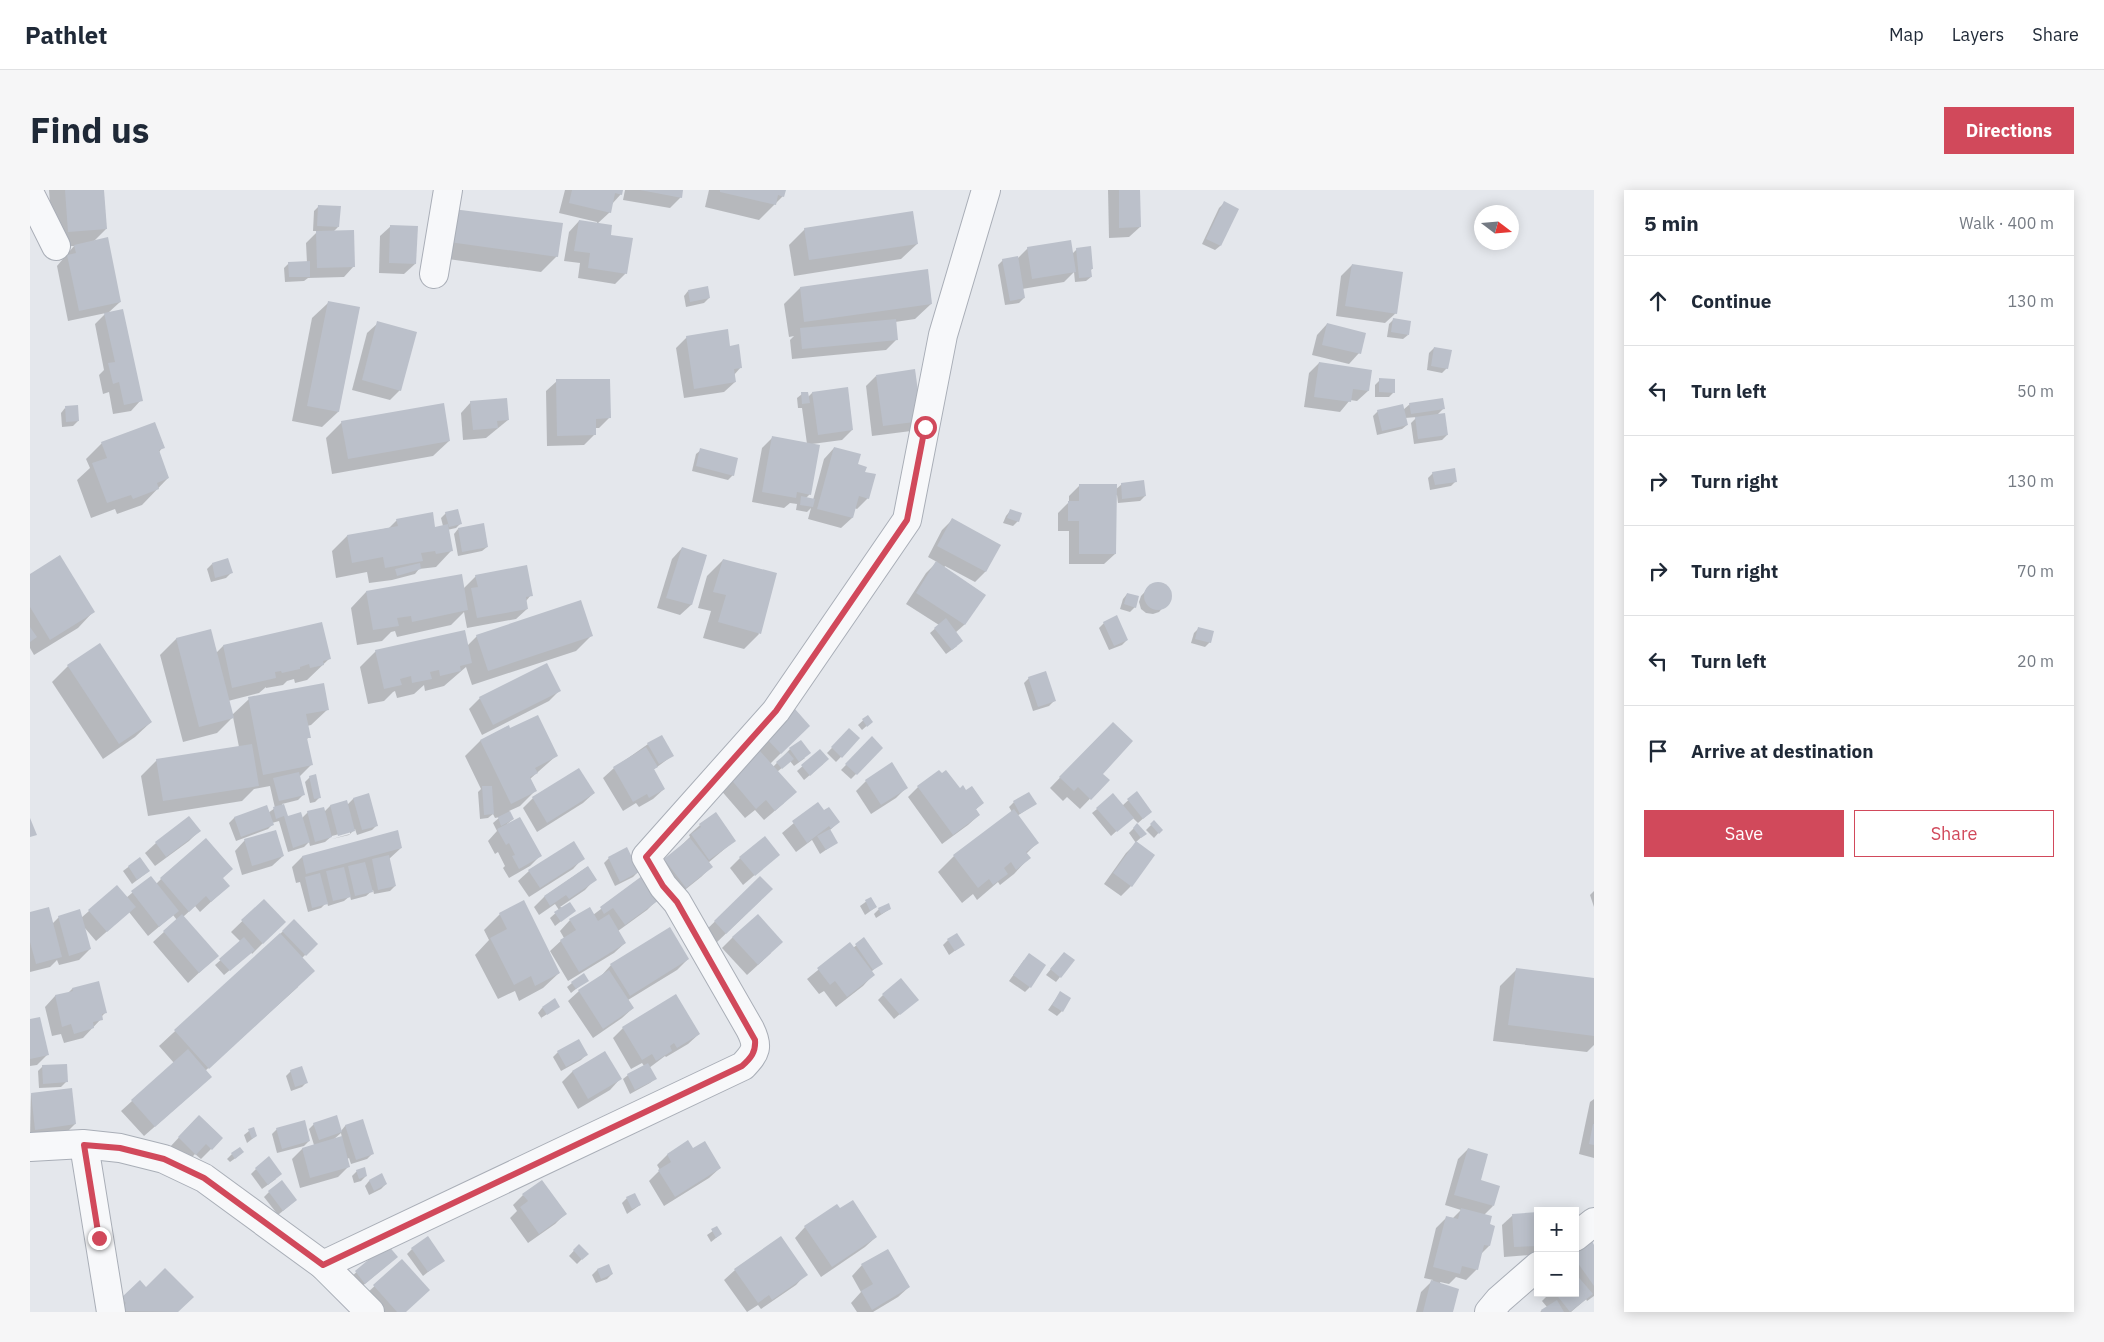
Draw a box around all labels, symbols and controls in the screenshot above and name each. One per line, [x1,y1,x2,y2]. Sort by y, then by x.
text: Pathlet [25,19,107,51]
text: Map [1889,23,1924,46]
text: Layers [1952,23,2004,46]
text: Share [2032,23,2079,46]
text: Find us [30,107,149,153]
button: Directions [1944,107,2074,154]
north arrow [1474,205,1519,250]
text: 5 min [1644,209,1699,237]
text: Walk · 400 m [1959,213,2054,233]
icon: ahead [1644,287,1672,315]
text: Continue [1691,289,1771,313]
text: 130 m [2007,291,2054,311]
icon: left [1644,377,1672,405]
text: Turn left [1691,379,1767,403]
text: 50 m [2017,381,2054,401]
route start [914,416,937,439]
icon: right [1644,467,1672,495]
text: Turn right [1691,469,1778,493]
text: 130 m [2007,471,2054,491]
icon: right [1644,557,1672,585]
text: Turn right [1691,559,1778,583]
text: 70 m [2017,561,2054,581]
icon: left [1644,647,1672,675]
text: Turn left [1691,649,1767,673]
text: 20 m [2017,651,2054,671]
icon: arrive [1644,737,1672,765]
text: Arrive at destination [1691,739,1874,763]
button: Save [1644,810,1844,857]
button: Share [1854,810,2054,857]
map controls [1534,1207,1579,1297]
button: + [1534,1207,1579,1252]
route end [88,1227,111,1250]
button: − [1534,1252,1579,1297]

